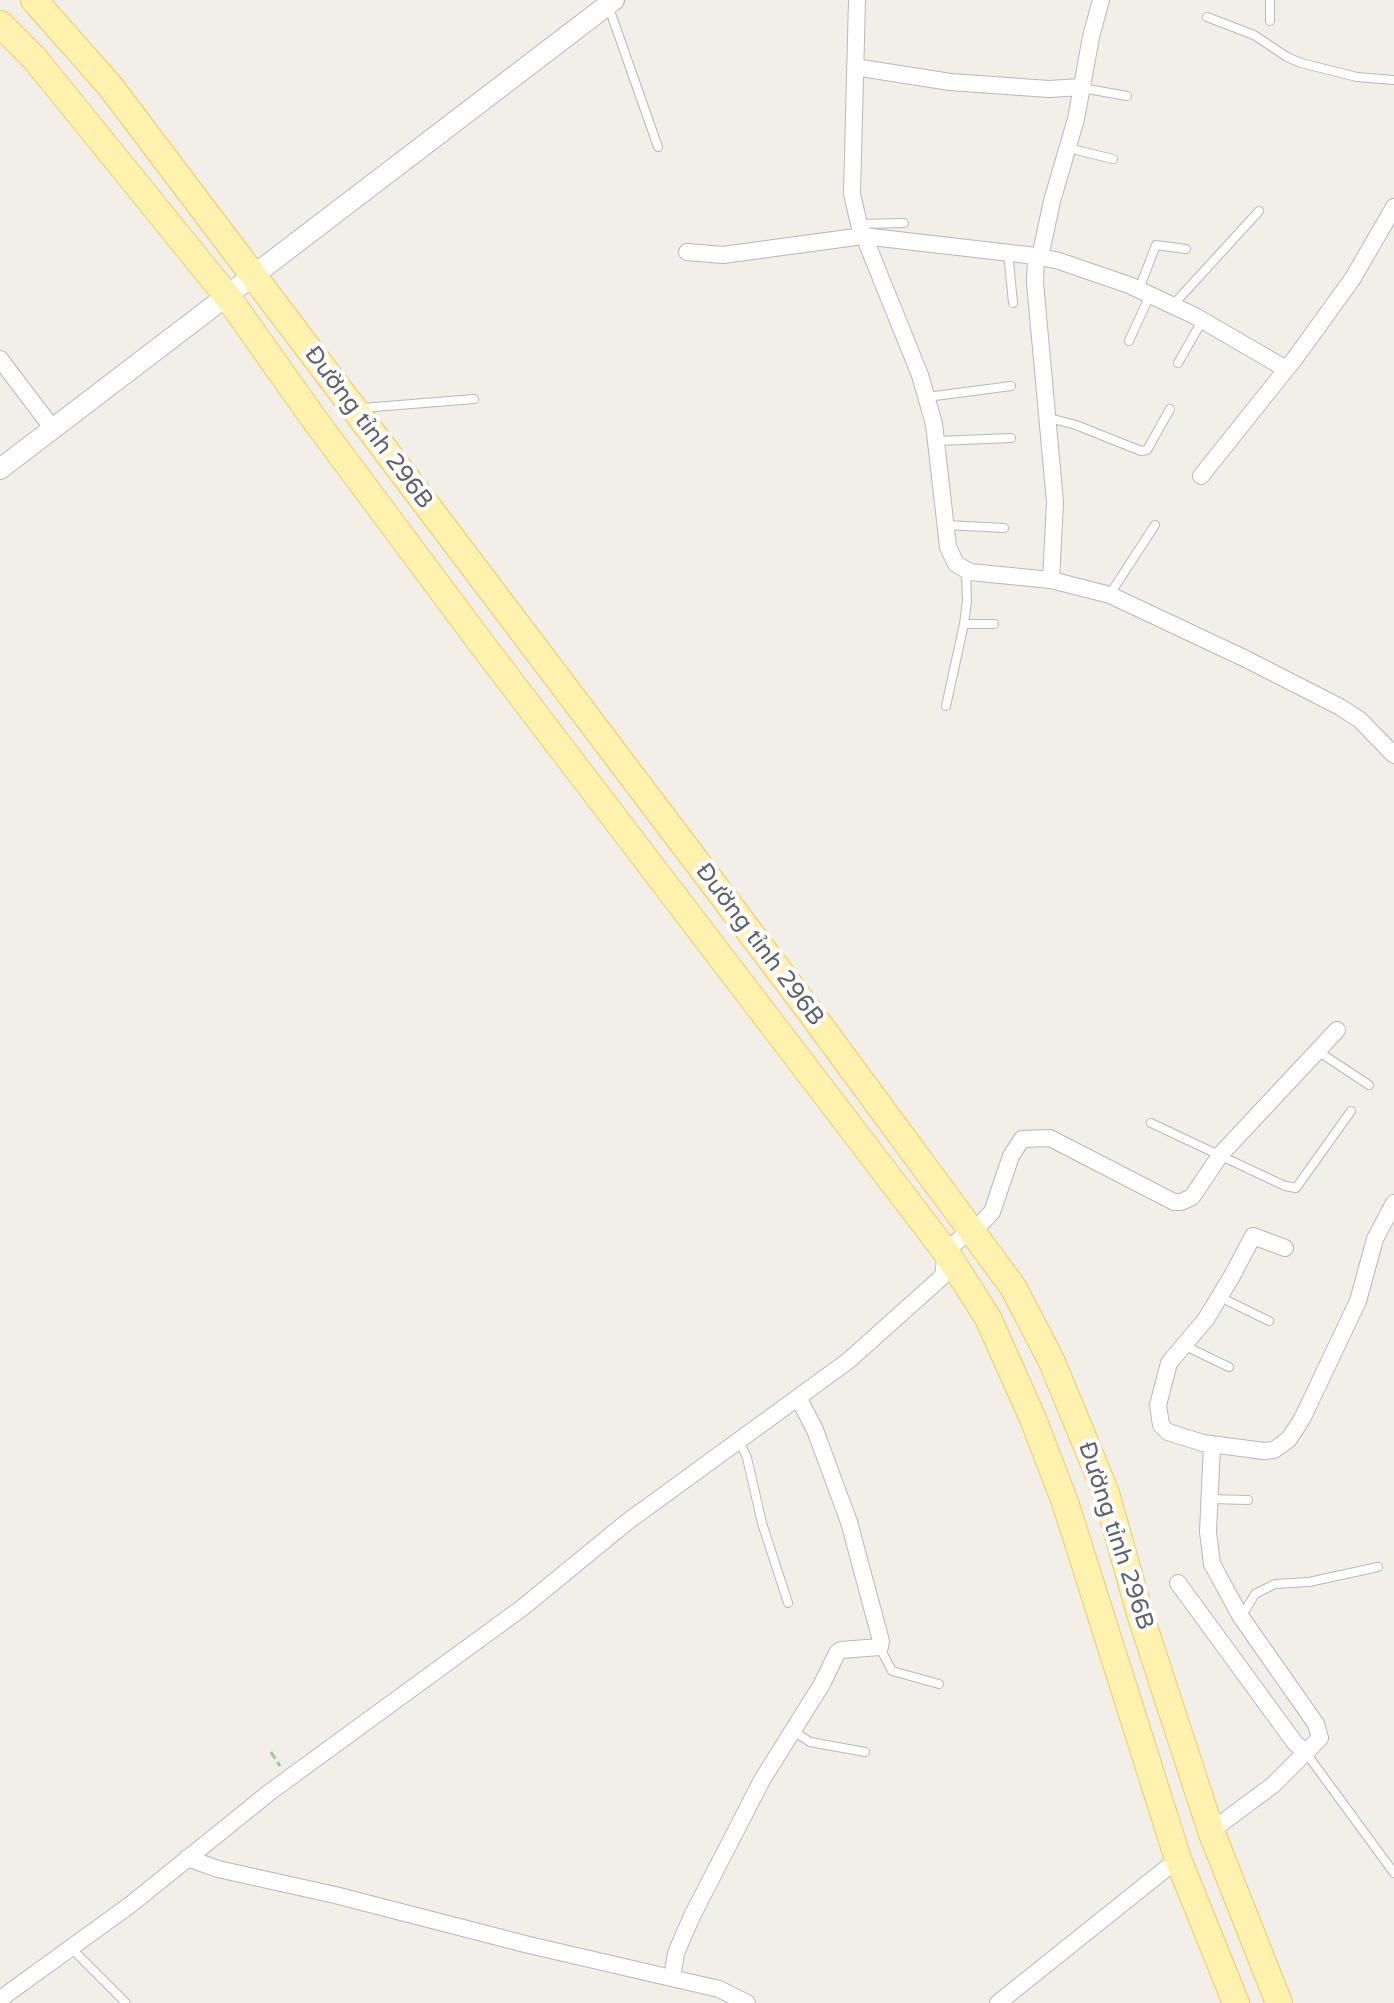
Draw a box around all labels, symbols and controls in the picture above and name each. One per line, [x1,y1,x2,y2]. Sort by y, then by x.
street label: Đường tỉnh 296B [298,341,438,515]
street label: Đường tỉnh 296B [689,858,829,1032]
street label: Đường tỉnh 296B [1071,1438,1159,1634]

